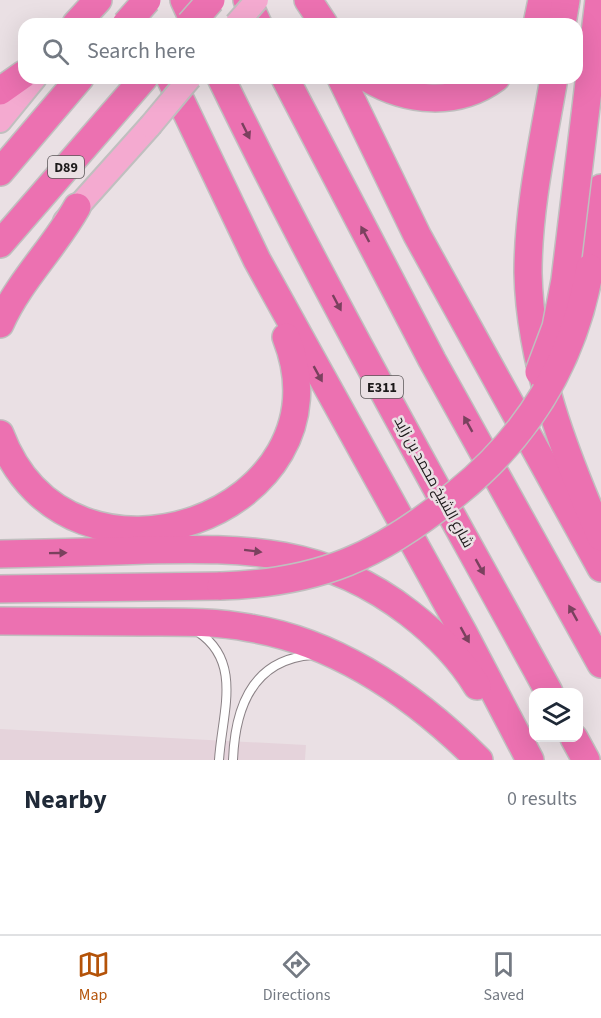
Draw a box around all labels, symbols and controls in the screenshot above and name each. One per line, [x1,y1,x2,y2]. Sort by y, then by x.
search box [18,18,583,84]
icon: search [39,35,72,68]
text: Search here [87,35,195,67]
one-way arrow [242,122,251,139]
road number: D89 [48,156,84,178]
one-way arrow [361,225,370,242]
one-way arrow [332,295,342,312]
one-way arrow [313,366,323,383]
road number: E311 [361,376,403,398]
street label: شارع الشيخ محمد بن زايد [389,413,478,552]
one-way arrow [463,415,473,432]
one-way arrow [244,546,263,556]
one-way arrow [49,548,68,557]
one-way arrow [475,558,485,575]
one-way arrow [568,604,578,621]
one-way arrow [460,627,470,644]
map controls [529,688,583,742]
button: layers [529,688,583,742]
text: Nearby [24,781,107,818]
text: 0 results [507,785,577,813]
tab: Map [77,948,110,1006]
tab: Directions [263,948,330,1006]
tab: Saved [484,948,524,1006]

